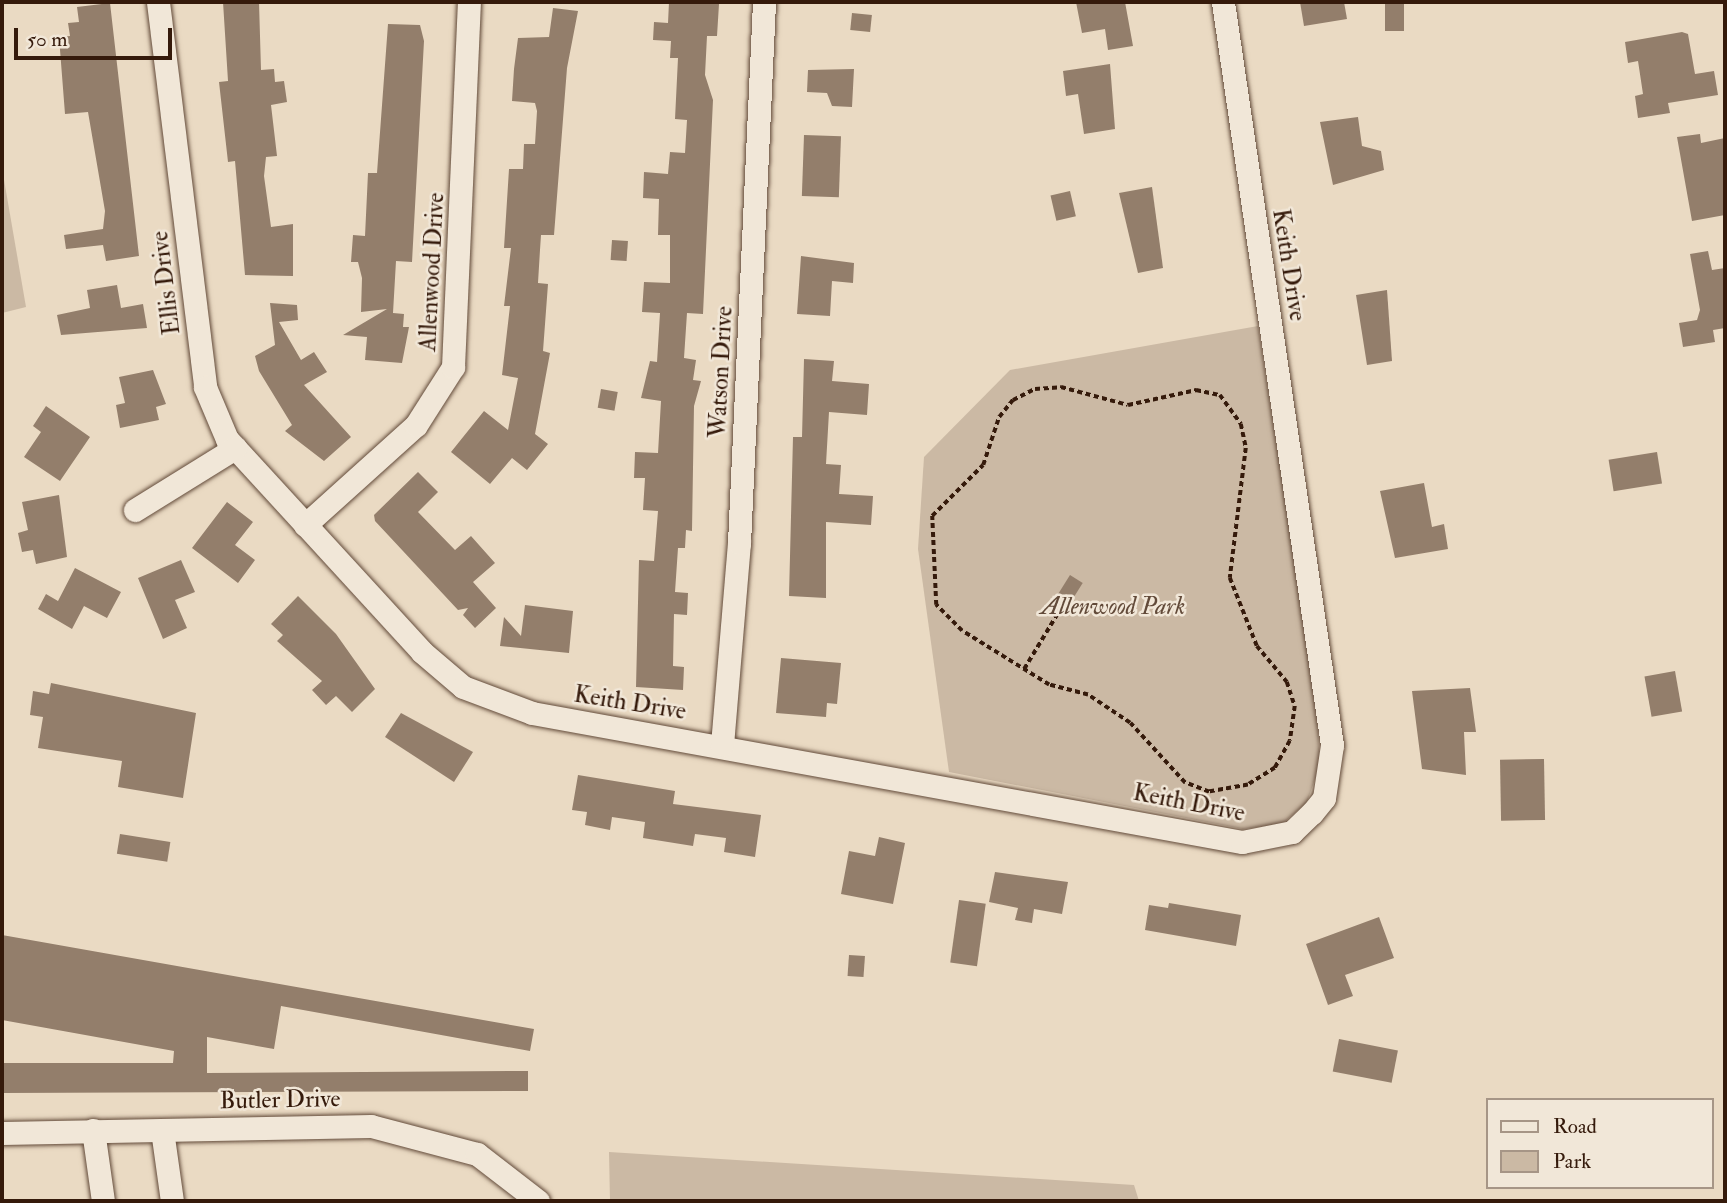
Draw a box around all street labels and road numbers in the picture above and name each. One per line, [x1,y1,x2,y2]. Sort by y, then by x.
street label: Allenwood Drive [413,192,451,352]
street label: Keith Drive [1266,207,1312,323]
street label: Ellis Drive [145,230,187,336]
street label: Watson Drive [703,305,739,439]
street label: Keith Drive [572,680,688,726]
street label: Keith Drive [1131,778,1247,828]
street label: Butler Drive [219,1085,341,1115]

